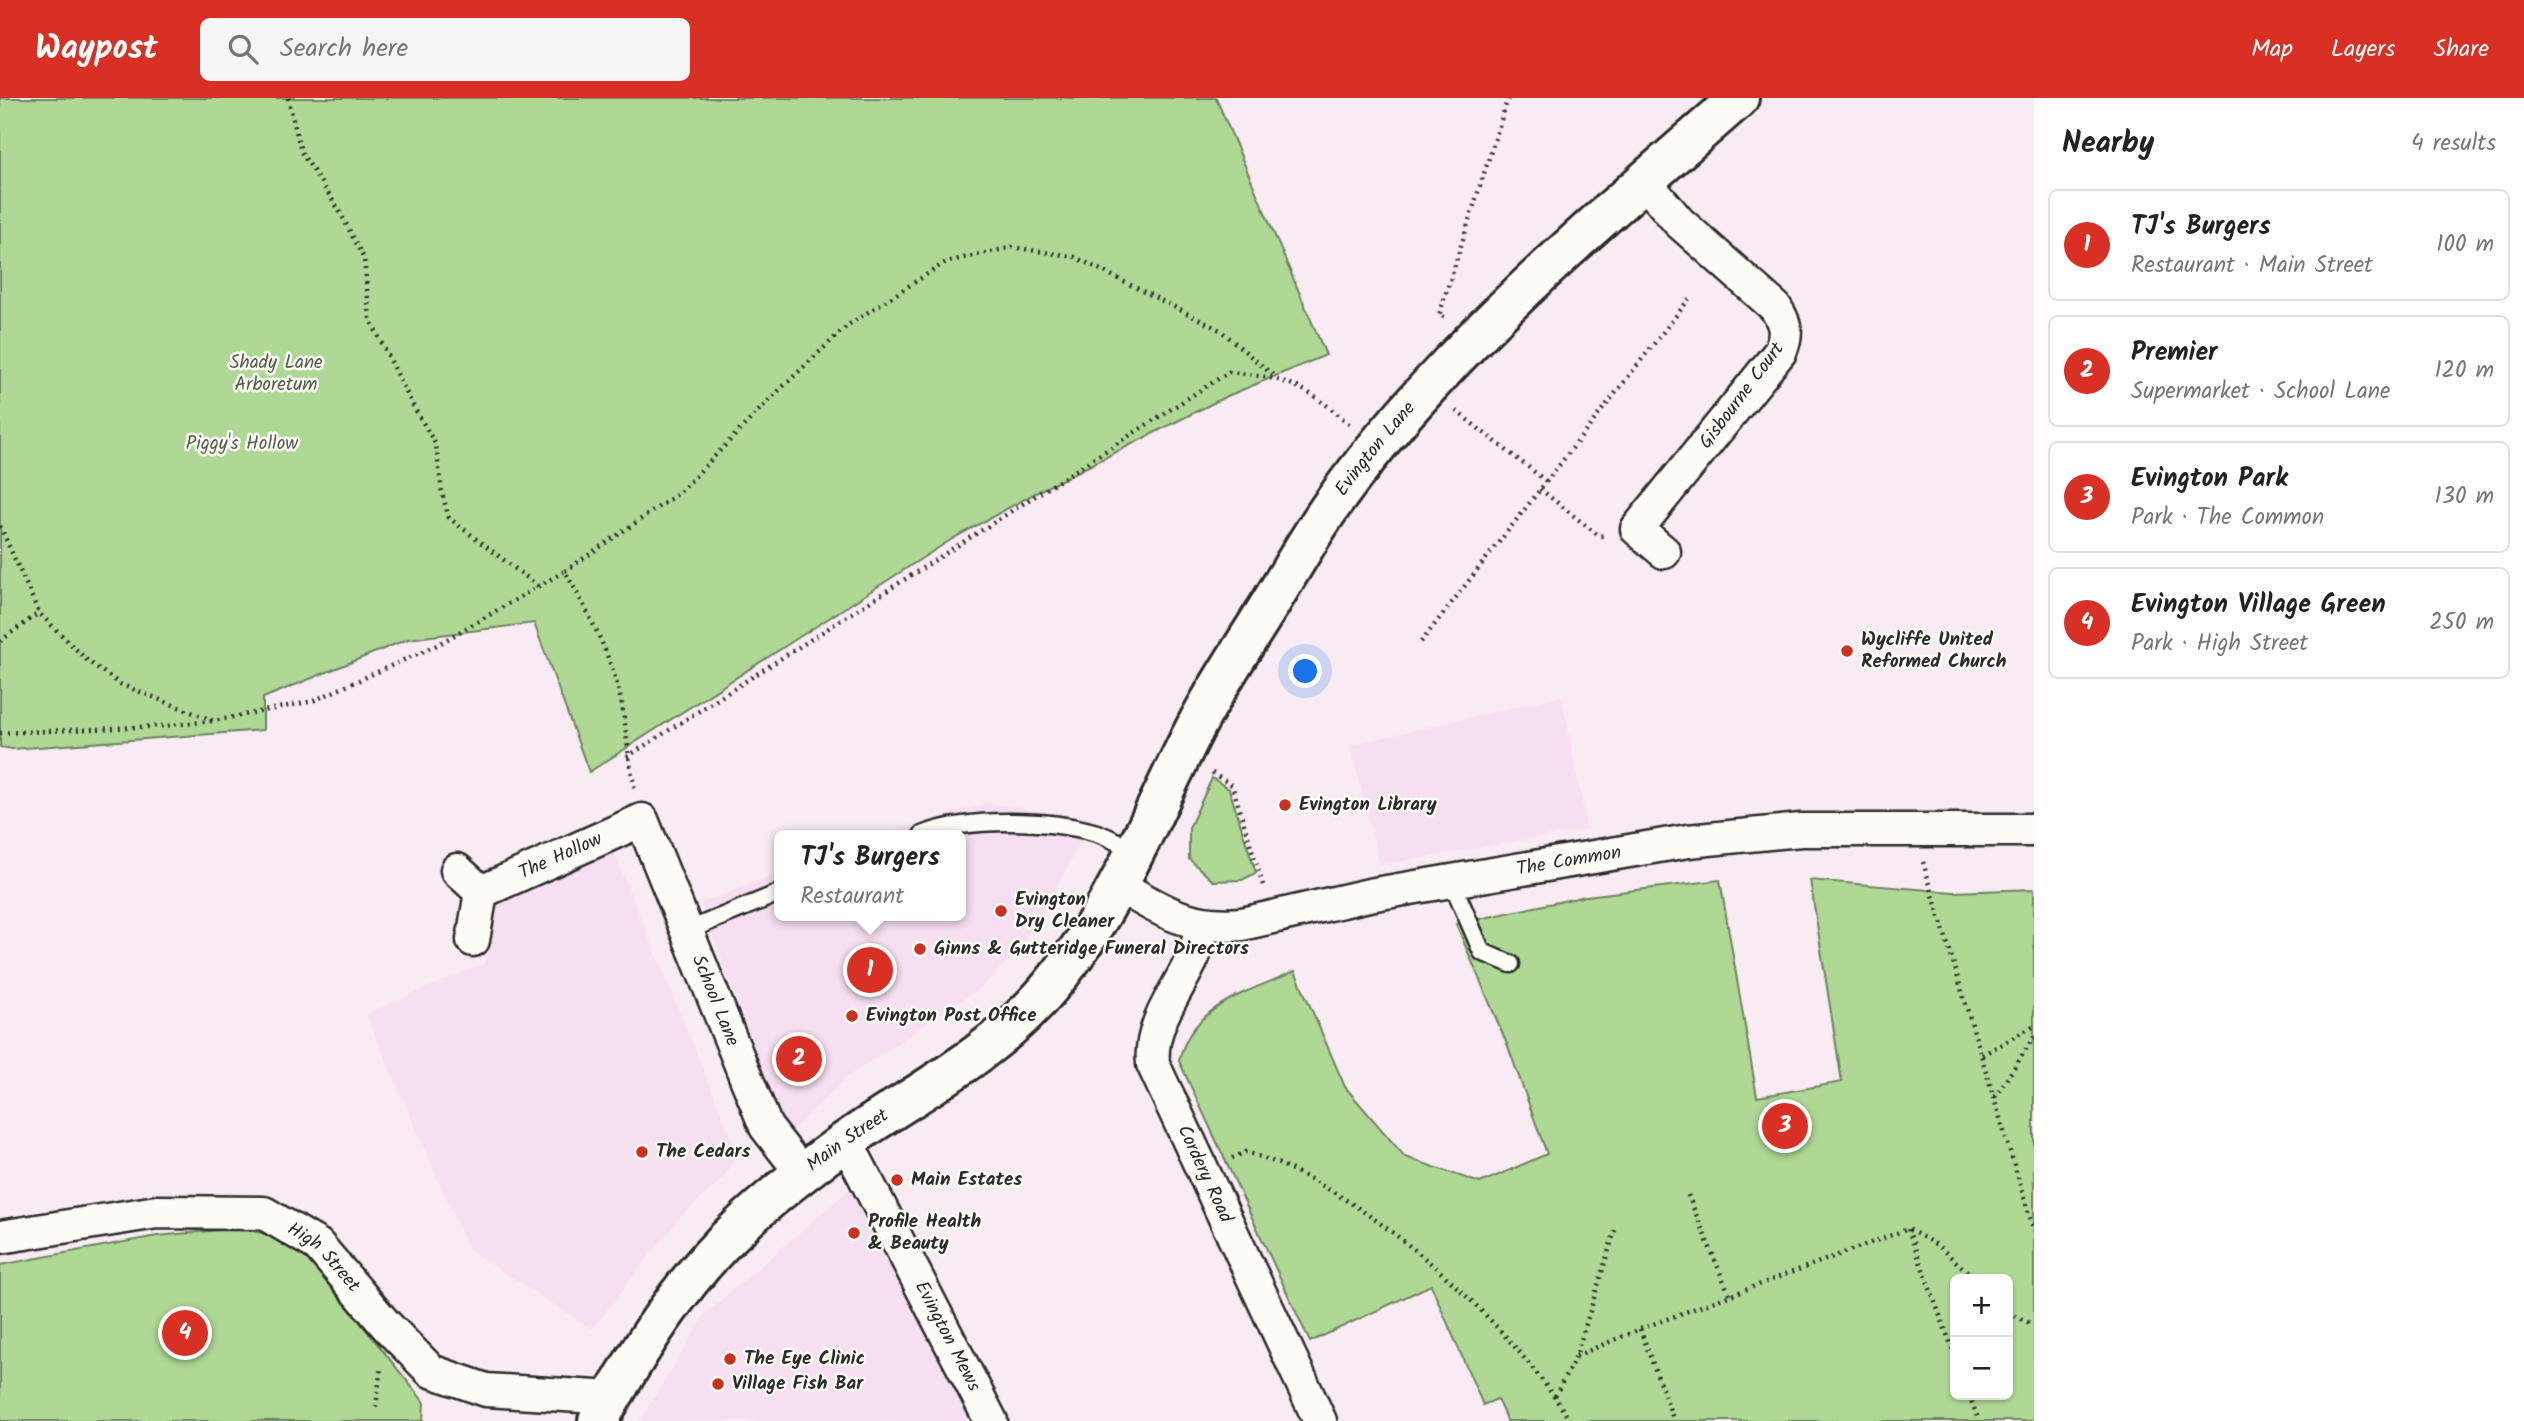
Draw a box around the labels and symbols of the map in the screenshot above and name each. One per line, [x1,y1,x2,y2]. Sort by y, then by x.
street label: Gisbourne Court [1692,336,1793,456]
park label: Shady Lane Arboretum [229,348,323,400]
street label: Evington Lane [1328,395,1423,503]
park label: Piggy's Hollow [186,429,298,459]
place label: Wycliffe United Reformed Church [1861,625,2007,677]
marker: Wycliffe United Reformed Church [1839,643,1855,659]
your location [1288,654,1322,688]
place label: Evington Library [1299,790,1437,820]
marker: Evington Library [1277,797,1293,813]
street label: The Hollow [514,824,607,888]
street label: The Common [1515,838,1624,885]
place label: Evington Dry Cleaner [1015,885,1115,937]
marker: Evington Dry Cleaner [993,903,1009,919]
place label: Ginns & Gutteridge Funeral Directors [934,934,1249,964]
marker: Ginns & Gutteridge Funeral Directors [912,941,928,957]
pin: 1 [847,944,893,996]
street label: School Lane [683,951,747,1051]
place label: Evington Post Office [866,1001,1036,1031]
marker: Evington Post Office [844,1008,860,1024]
pin: 2 [776,1033,822,1085]
pin: 3 [1762,1100,1808,1152]
street label: Main Street [800,1101,895,1180]
street label: Cordery Road [1169,1120,1241,1229]
place label: The Cedars [656,1137,750,1167]
marker: The Cedars [634,1144,650,1160]
place label: Main Estates [911,1165,1022,1195]
marker: Main Estates [889,1172,905,1188]
place label: Profile Health & Beauty [868,1207,981,1259]
street label: High Street [281,1215,368,1300]
marker: Profile Health & Beauty [846,1225,862,1241]
street label: Evington Mews [906,1276,988,1397]
pin: 4 [162,1307,208,1359]
place label: The Eye Clinic [744,1344,865,1374]
marker: The Eye Clinic [722,1351,738,1367]
place label: Village Fish Bar [732,1369,864,1399]
marker: Village Fish Bar [710,1376,726,1392]

